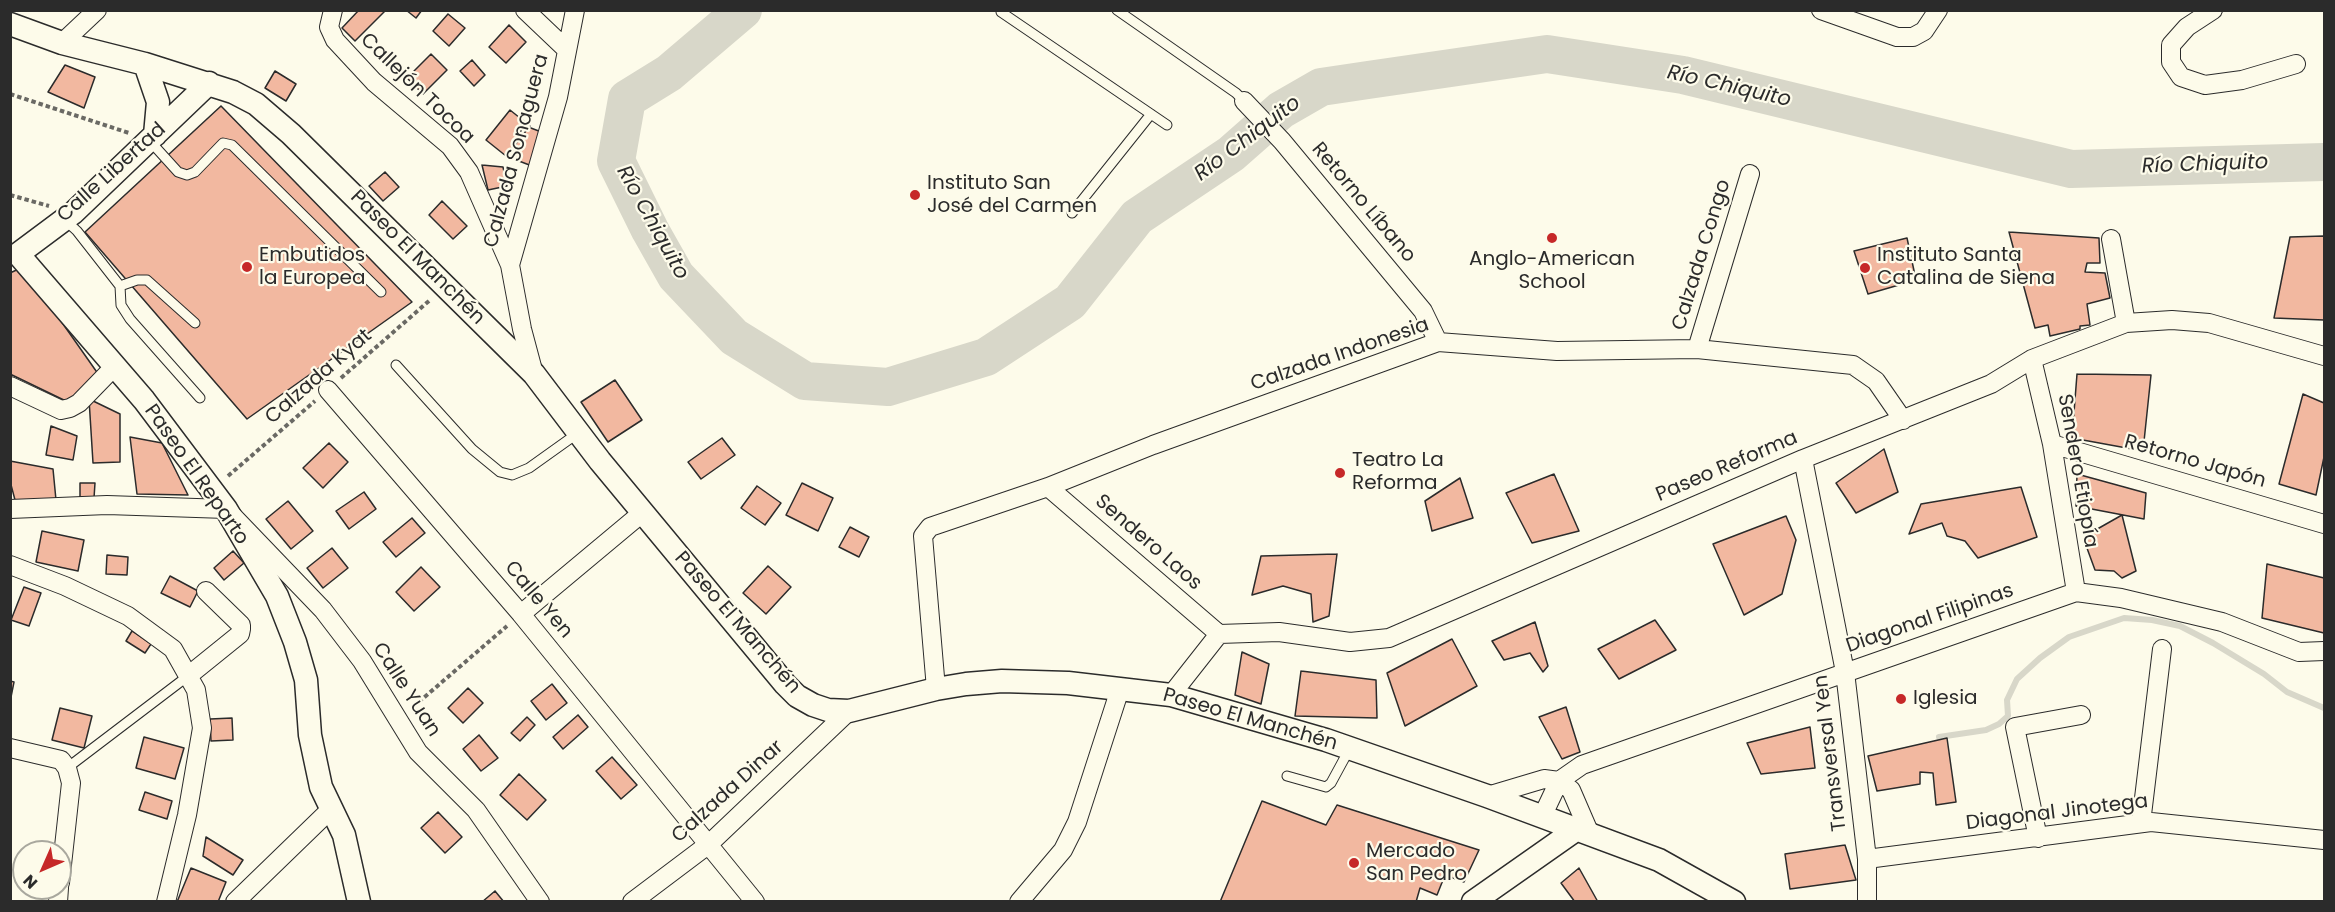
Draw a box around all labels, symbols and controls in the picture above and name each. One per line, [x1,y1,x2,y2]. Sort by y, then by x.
street label: Callejón Tocoa [355,29,479,149]
street label: Calzada Sonaguera [480,52,554,250]
water label: Río Chiquito [1665,61,1793,113]
water label: Río Chiquito [1190,91,1306,187]
street label: Calle Libertad [53,118,171,228]
street label: Retorno Líbano [1306,138,1420,268]
water label: Río Chiquito [2141,150,2269,180]
water label: Río Chiquito [610,162,694,284]
place label: Instituto San José del Carmen [927,172,1097,219]
street label: Calzada Congo [1668,177,1736,333]
street label: Paseo El Manchén [345,186,489,330]
marker: Instituto San José del Carmen [908,188,922,202]
marker: Anglo-American School [1545,231,1559,245]
place label: Embutidos la Europea [259,244,366,291]
place label: Instituto Santa Catalina de Siena [1877,244,2055,291]
place label: Anglo-American School [1469,248,1635,295]
marker: Embutidos la Europea [240,260,254,274]
marker: Instituto Santa Catalina de Siena [1858,261,1872,275]
street label: Calzada Indonesia [1248,313,1432,397]
street label: Calzada Kyat [261,324,377,430]
street label: Sendero Etiopía [2052,392,2102,550]
street label: Paseo El Reparto [139,400,253,550]
street label: Paseo Reforma [1653,426,1801,508]
street label: Retorno Japón [2121,430,2269,494]
place label: Teatro La Reforma [1352,449,1444,496]
marker: Teatro La Reforma [1333,466,1347,480]
street label: Sendero Laos [1090,490,1206,596]
street label: Paseo El Manchén [669,547,805,699]
street label: Calle Yen [499,557,577,643]
street label: Diagonal Filipinas [1843,579,2017,659]
street label: Calle Yuan [367,638,445,742]
street label: Transversal Yen [1810,674,1852,832]
street label: Paseo El Manchén [1160,684,1340,756]
place label: Iglesia [1913,687,1978,711]
marker: Iglesia [1894,692,1908,706]
street label: Calzada Dinar [667,736,789,848]
street label: Diagonal Jinotega [1965,790,2149,836]
north arrow [12,840,72,900]
place label: Mercado San Pedro [1366,840,1467,887]
marker: Mercado San Pedro [1347,856,1361,870]
text: N [18,869,43,894]

